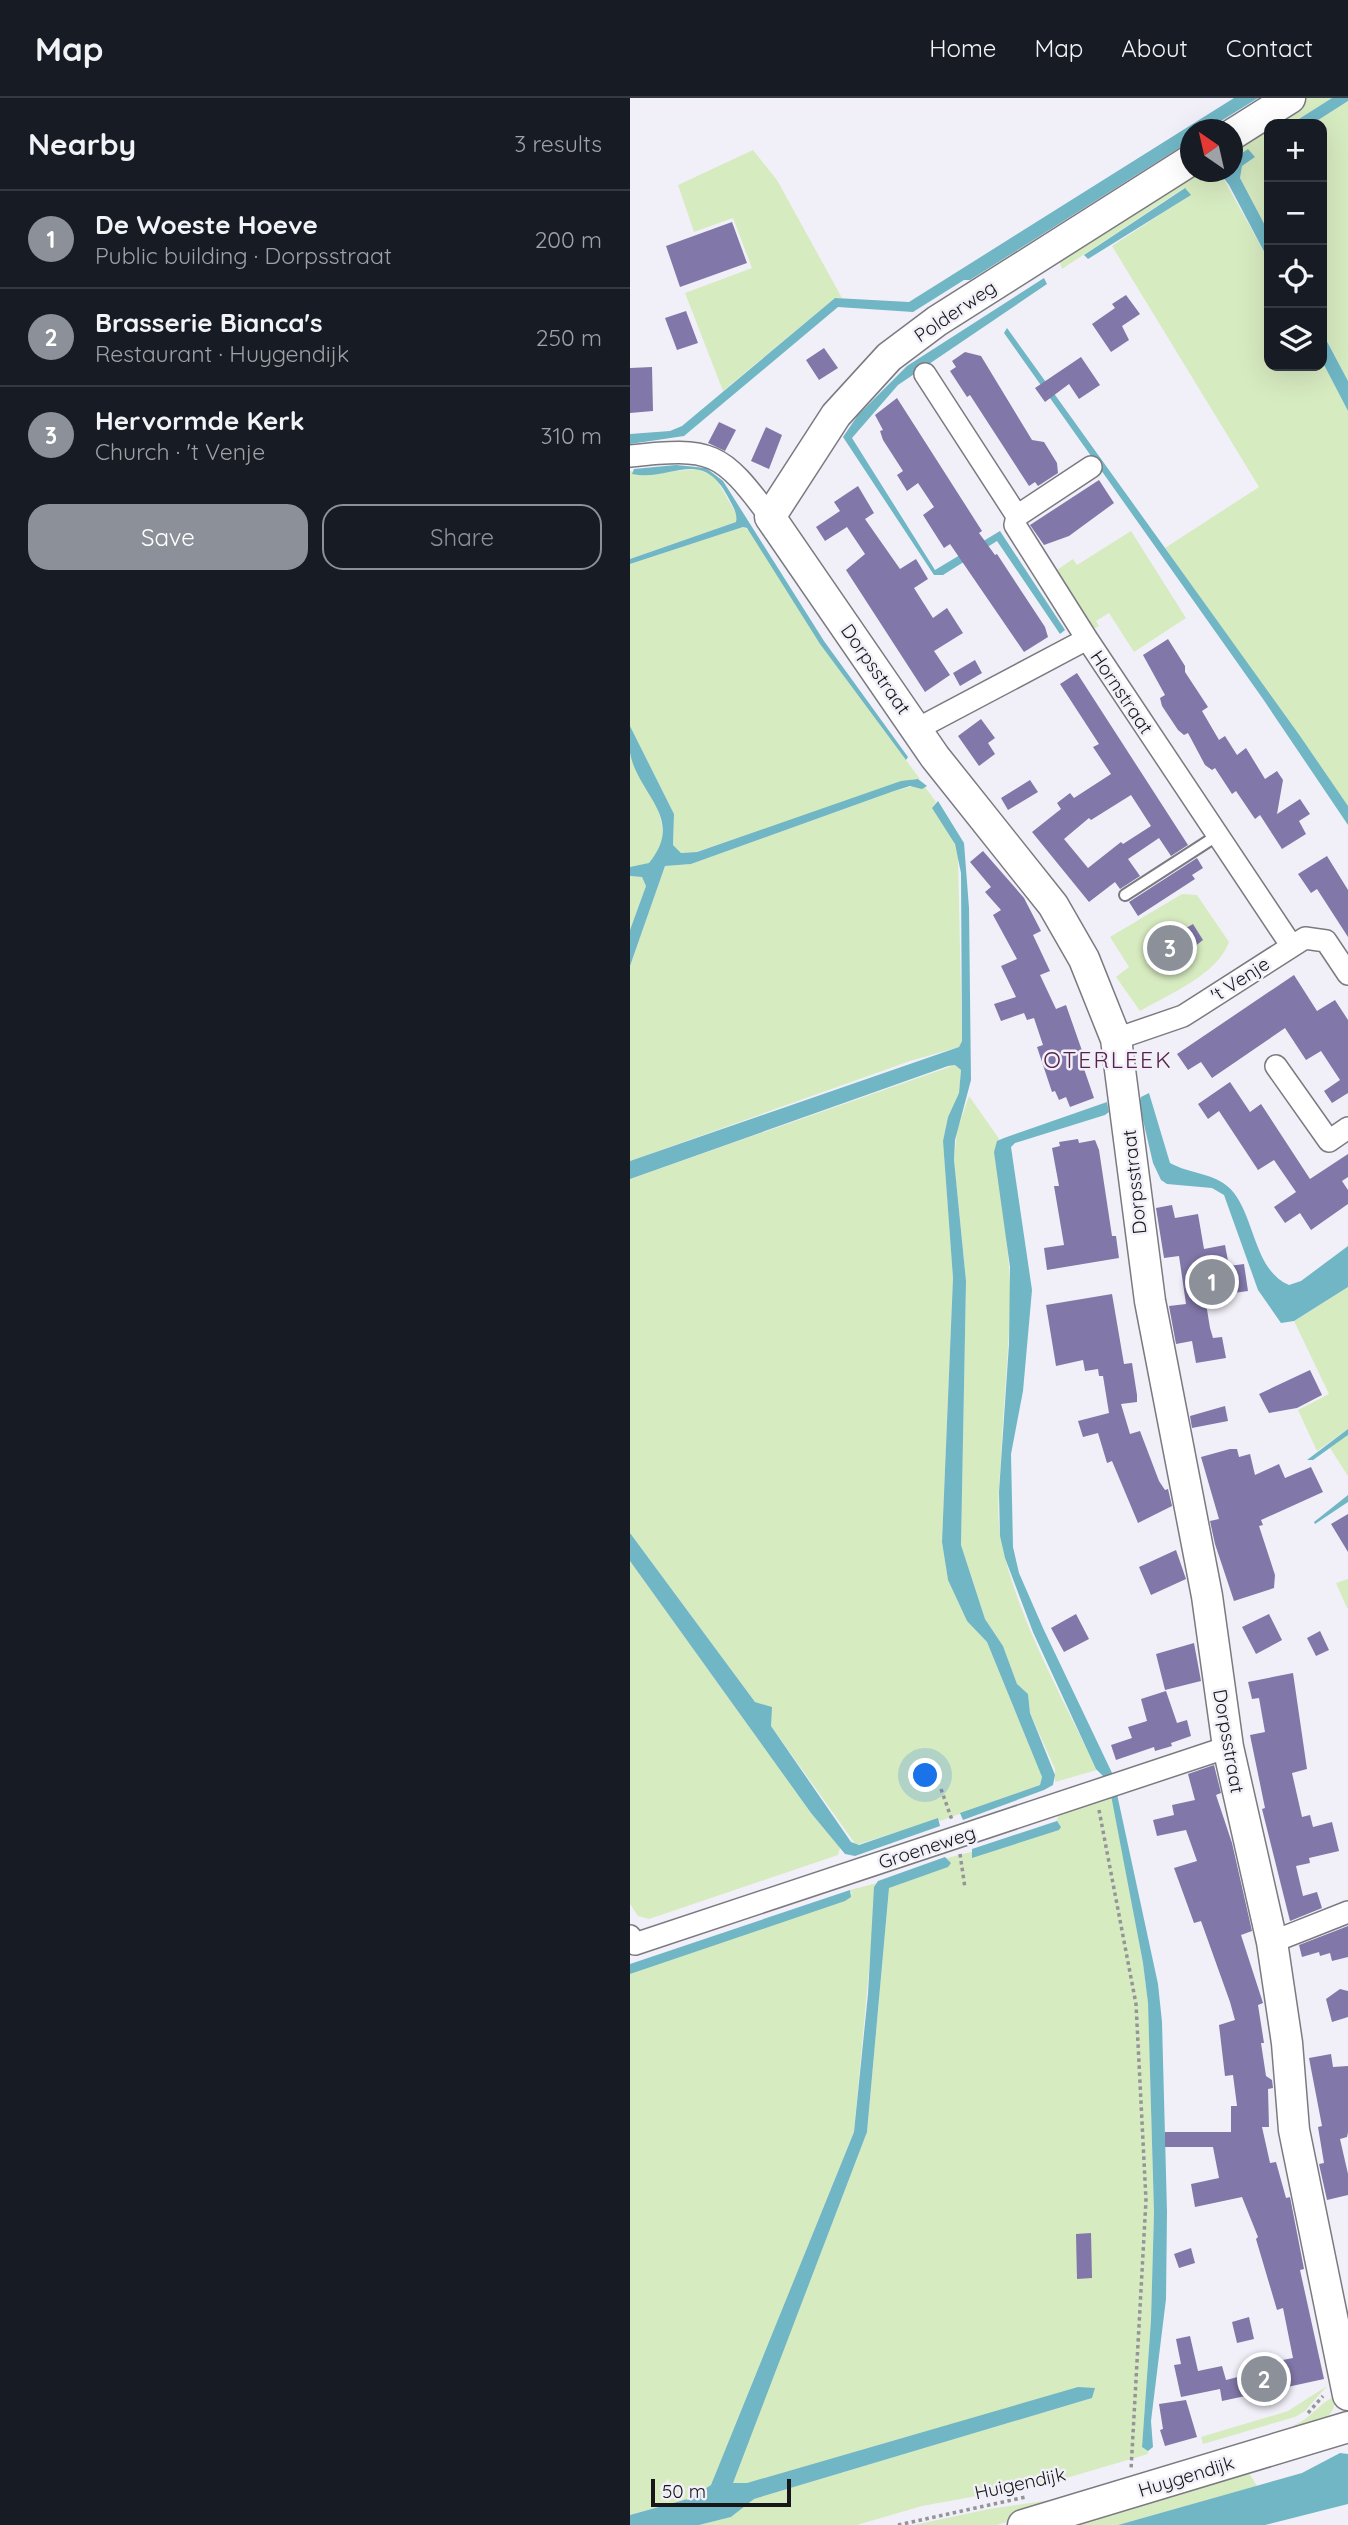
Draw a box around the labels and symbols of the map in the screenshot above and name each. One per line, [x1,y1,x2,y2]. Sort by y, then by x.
north arrow [1180,119,1243,182]
street label: Polderweg [909,275,1001,347]
street label: Dorpsstraat [836,619,916,719]
street label: Hornstraat [1085,646,1159,738]
pin: 3 [1147,922,1193,974]
street label: 't Venje [1206,951,1274,1007]
district label: OTERLEEK [1043,1045,1173,1074]
street label: Dorpsstraat [1117,1128,1151,1236]
pin: 1 [1189,1256,1235,1308]
street label: Dorpsstraat [1208,1687,1250,1795]
your location [908,1758,942,1792]
street label: Groeneweg [875,1820,979,1874]
pin: 2 [1241,2353,1287,2405]
street label: Huygendijk [1135,2450,1237,2502]
street label: Huigendijk [972,2462,1068,2504]
scale bar [651,2476,791,2508]

